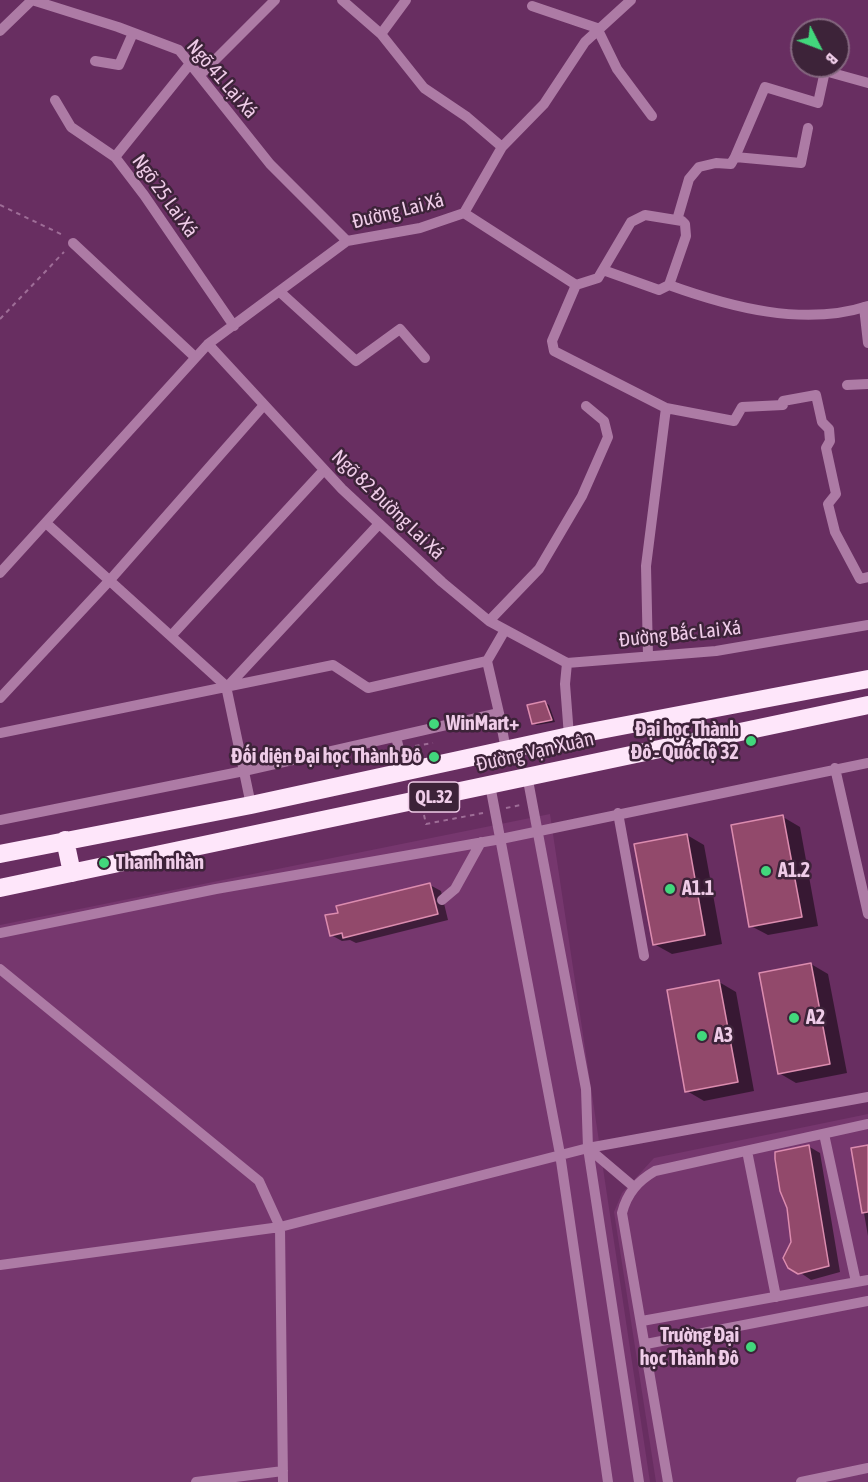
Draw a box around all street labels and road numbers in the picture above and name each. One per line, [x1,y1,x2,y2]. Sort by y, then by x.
street label: Ngõ 41 Lại Xá [181,35,263,123]
street label: Ngõ 25 Lai Xá [127,150,203,242]
street label: Đường Lai Xá [350,188,446,234]
street label: Ngõ 82 Đường Lai Xá [327,445,449,565]
street label: Đường Bắc Lai Xá [618,616,742,652]
street label: Đường Vạn Xuân [474,727,596,777]
road number: QL.32 [408,782,460,812]

